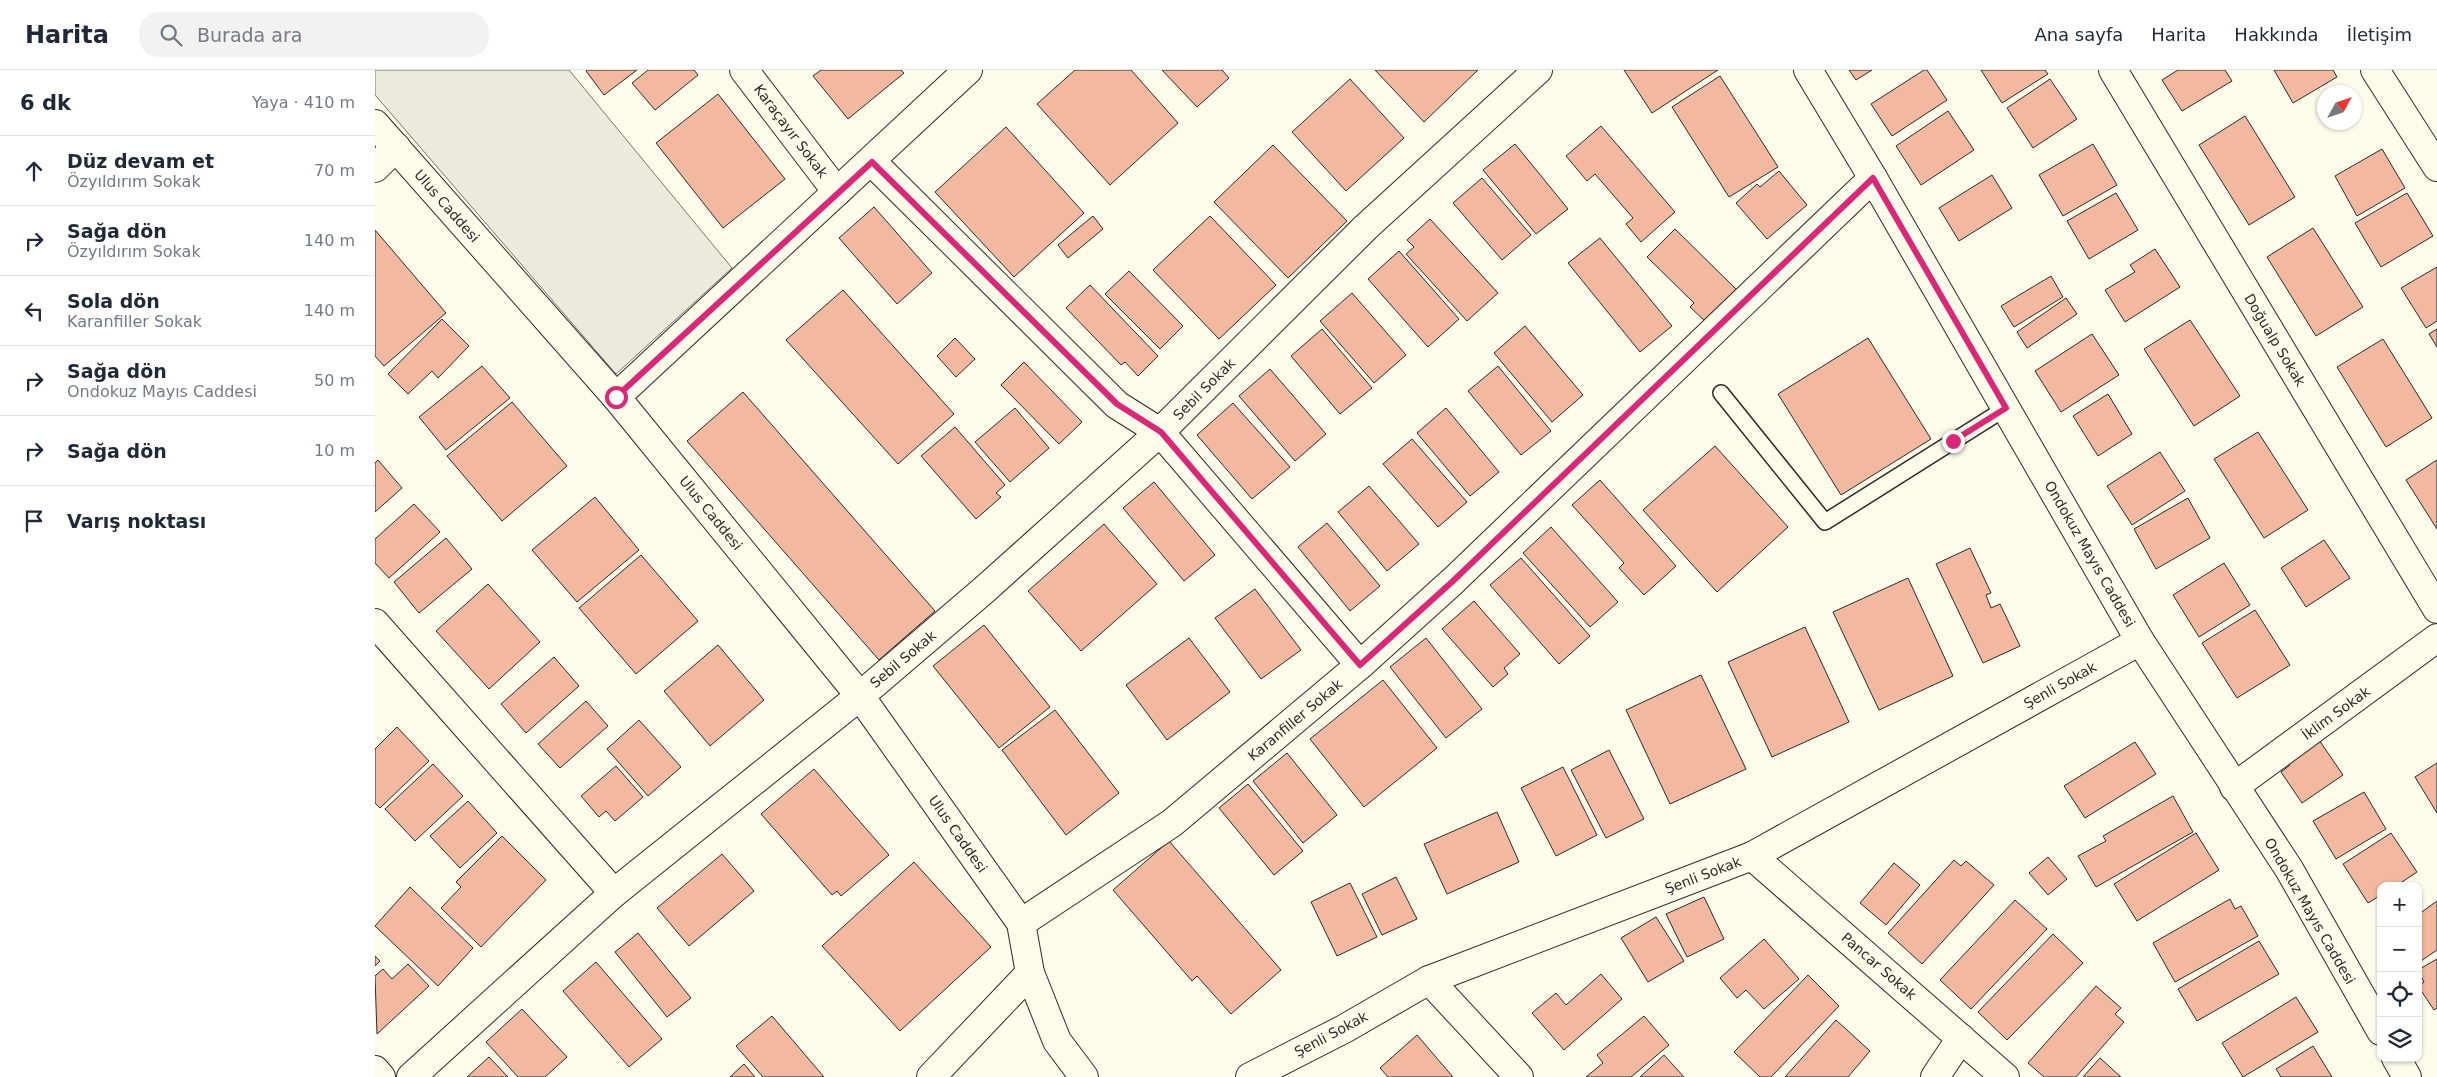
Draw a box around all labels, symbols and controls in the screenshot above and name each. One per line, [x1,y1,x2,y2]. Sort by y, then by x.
search box [139,12,489,57]
text: Harita [25,21,109,49]
icon: search [157,21,185,49]
text: Burada ara [197,24,302,46]
text: Ana sayfa [2034,24,2123,45]
text: Harita [2151,24,2206,45]
text: Hakkında [2234,24,2319,45]
text: İletişim [2347,24,2412,45]
street label: Karaçayır Sokak [751,81,832,181]
north arrow [2317,85,2362,130]
text: 6 dk [20,91,71,115]
text: Yaya · 410 m [252,93,355,112]
text: Düz devam et [67,150,214,172]
icon: ahead [20,157,48,185]
text: 70 m [314,161,355,180]
street label: Ulus Caddesi [411,167,483,245]
text: Özyıldırım Sokak [67,172,201,191]
text: Sağa dön [67,220,167,242]
icon: right [20,227,48,255]
text: 140 m [304,231,355,250]
text: Özyıldırım Sokak [67,242,201,261]
text: Sola dön [67,290,160,312]
street label: Doğualp Sokak [2241,291,2309,390]
icon: left [20,297,48,325]
text: 140 m [304,301,355,320]
text: Karanfiller Sokak [67,312,202,331]
street label: Sebil Sokak [1170,354,1239,423]
text: Sağa dön [67,360,167,382]
icon: right [20,367,48,395]
text: 50 m [314,371,355,390]
text: Ondokuz Mayıs Caddesi [67,382,257,401]
route start [605,386,628,409]
route end [1942,430,1965,453]
icon: right [20,437,48,465]
text: Sağa dön [67,440,167,462]
text: 10 m [314,441,355,460]
street label: Ulus Caddesi [676,473,746,553]
street label: Ondokuz Mayıs Caddesi [2042,478,2138,630]
icon: arrive [20,507,48,535]
text: Varış noktası [67,510,206,532]
street label: Sebil Sokak [867,626,940,691]
street label: Şenli Sokak [2021,658,2100,712]
street label: Karanfiller Sokak [1245,675,1346,764]
street label: İklim Sokak [2298,682,2374,743]
street label: Ulus Caddesi [925,792,991,876]
street label: Ondokuz Mayıs Caddesi [2262,835,2358,987]
street label: Şenli Sokak [1663,853,1744,897]
map controls [2377,882,2422,1062]
button: + [2377,882,2422,927]
button: − [2377,927,2422,972]
street label: Pancar Sokak [1838,929,1920,1003]
button: locate [2377,972,2422,1017]
street label: Şenli Sokak [1292,1008,1371,1060]
button: layers [2377,1017,2422,1062]

